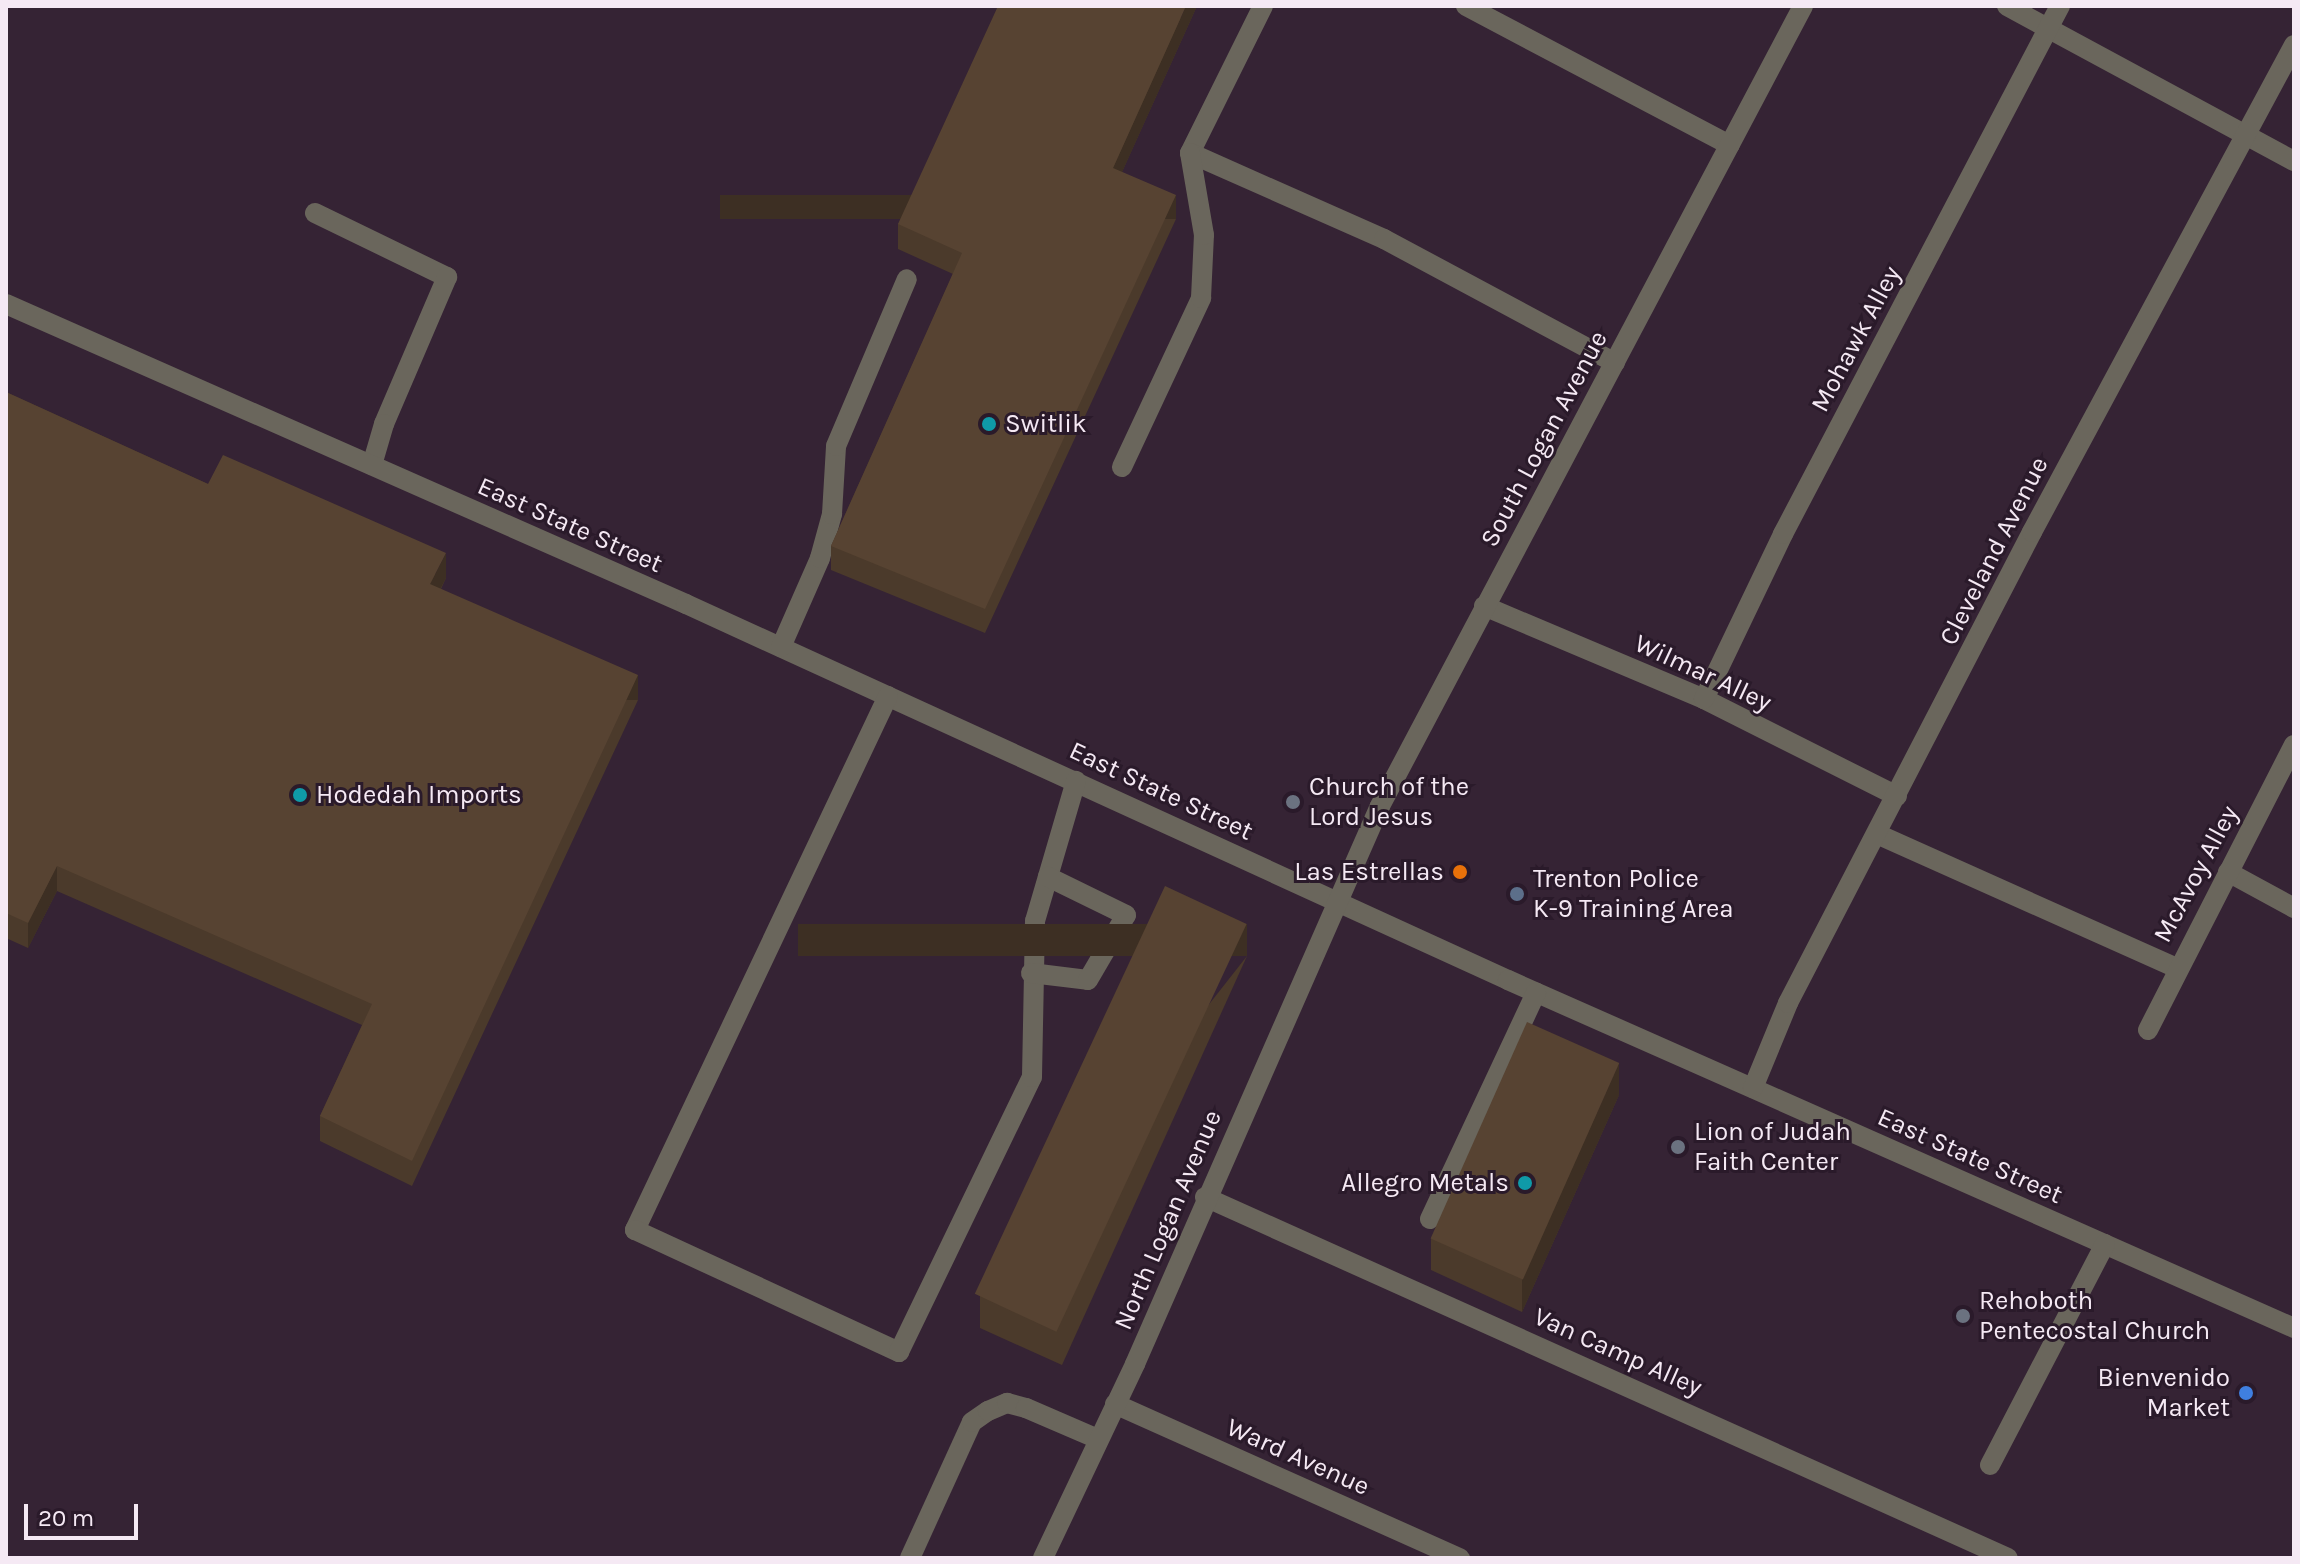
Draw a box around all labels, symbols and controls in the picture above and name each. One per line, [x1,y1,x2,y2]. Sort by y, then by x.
street label: Mohawk Alley [1804,261,1908,417]
street label: South Logan Avenue [1474,326,1614,552]
place label: Switlik [1005,408,1087,440]
marker: Switlik [980,415,998,433]
street label: Cleveland Avenue [1933,452,2055,650]
street label: East State Street [473,470,667,580]
street label: Wilmar Alley [1630,628,1776,718]
street label: East State Street [1064,735,1258,847]
place label: Church of the Lord Jesus [1309,771,1469,832]
place label: Hodedah Imports [316,779,522,811]
marker: Hodedah Imports [291,786,309,804]
marker: Church of the Lord Jesus [1284,793,1302,811]
street label: McAvoy Alley [2147,800,2245,948]
place label: Las Estrellas [1294,856,1444,888]
marker: Las Estrellas [1451,863,1469,881]
place label: Trenton Police K-9 Training Area [1533,863,1734,924]
marker: Trenton Police K-9 Training Area [1508,885,1526,903]
street label: East State Street [1873,1101,2067,1211]
street label: North Logan Avenue [1108,1105,1228,1335]
place label: Lion of Judah Faith Center [1694,1116,1851,1178]
marker: Lion of Judah Faith Center [1669,1138,1687,1156]
place label: Allegro Metals [1341,1167,1509,1199]
marker: Allegro Metals [1516,1174,1534,1192]
place label: Rehoboth Pentecostal Church [1979,1285,2210,1346]
street label: Van Camp Alley [1529,1301,1707,1403]
marker: Rehoboth Pentecostal Church [1954,1307,1972,1325]
place label: Bienvenido Market [2098,1362,2230,1424]
marker: Bienvenido Market [2237,1384,2255,1402]
street label: Ward Avenue [1222,1412,1374,1502]
scale bar [28,1488,142,1538]
text: 20 m [38,1504,94,1532]

